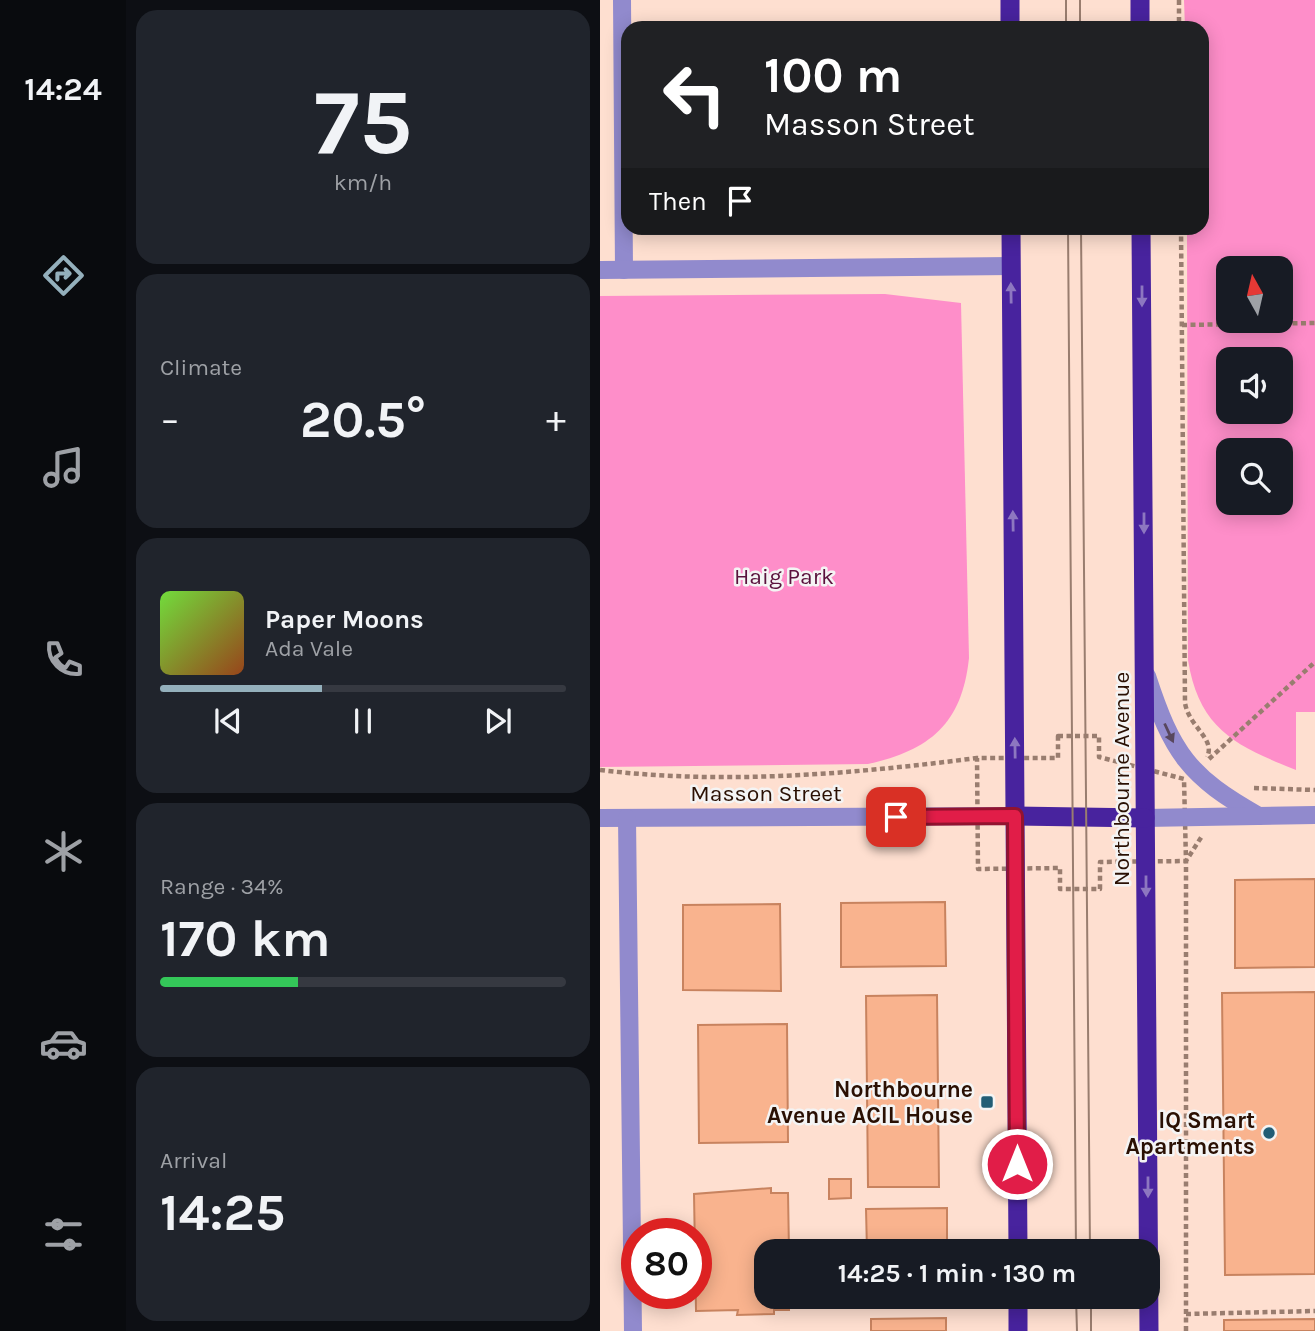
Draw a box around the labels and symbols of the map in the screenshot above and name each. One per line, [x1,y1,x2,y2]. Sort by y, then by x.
north arrow [1216,256,1293,332]
one-way arrow [1005,282,1017,304]
one-way arrow [1136,285,1148,307]
one-way arrow [1007,509,1019,531]
one-way arrow [1138,512,1150,534]
park label: Haig Park [734,563,834,590]
street label: Northbourne Avenue [1108,672,1135,886]
one-way arrow [1164,723,1175,744]
one-way arrow [1009,737,1021,759]
street label: Masson Street [690,780,842,807]
pin [866,787,926,847]
one-way arrow [1140,875,1152,897]
place label: Northbourne Avenue ACIL House [767,1076,973,1129]
marker: Northbourne Avenue ACIL House [979,1094,995,1110]
place label: IQ Smart Apartments [1125,1107,1255,1160]
marker: IQ Smart Apartments [1261,1125,1277,1141]
position arrow [980,1127,1054,1201]
one-way arrow [1142,1176,1154,1198]
speed limit sign: 80 [621,1218,712,1309]

